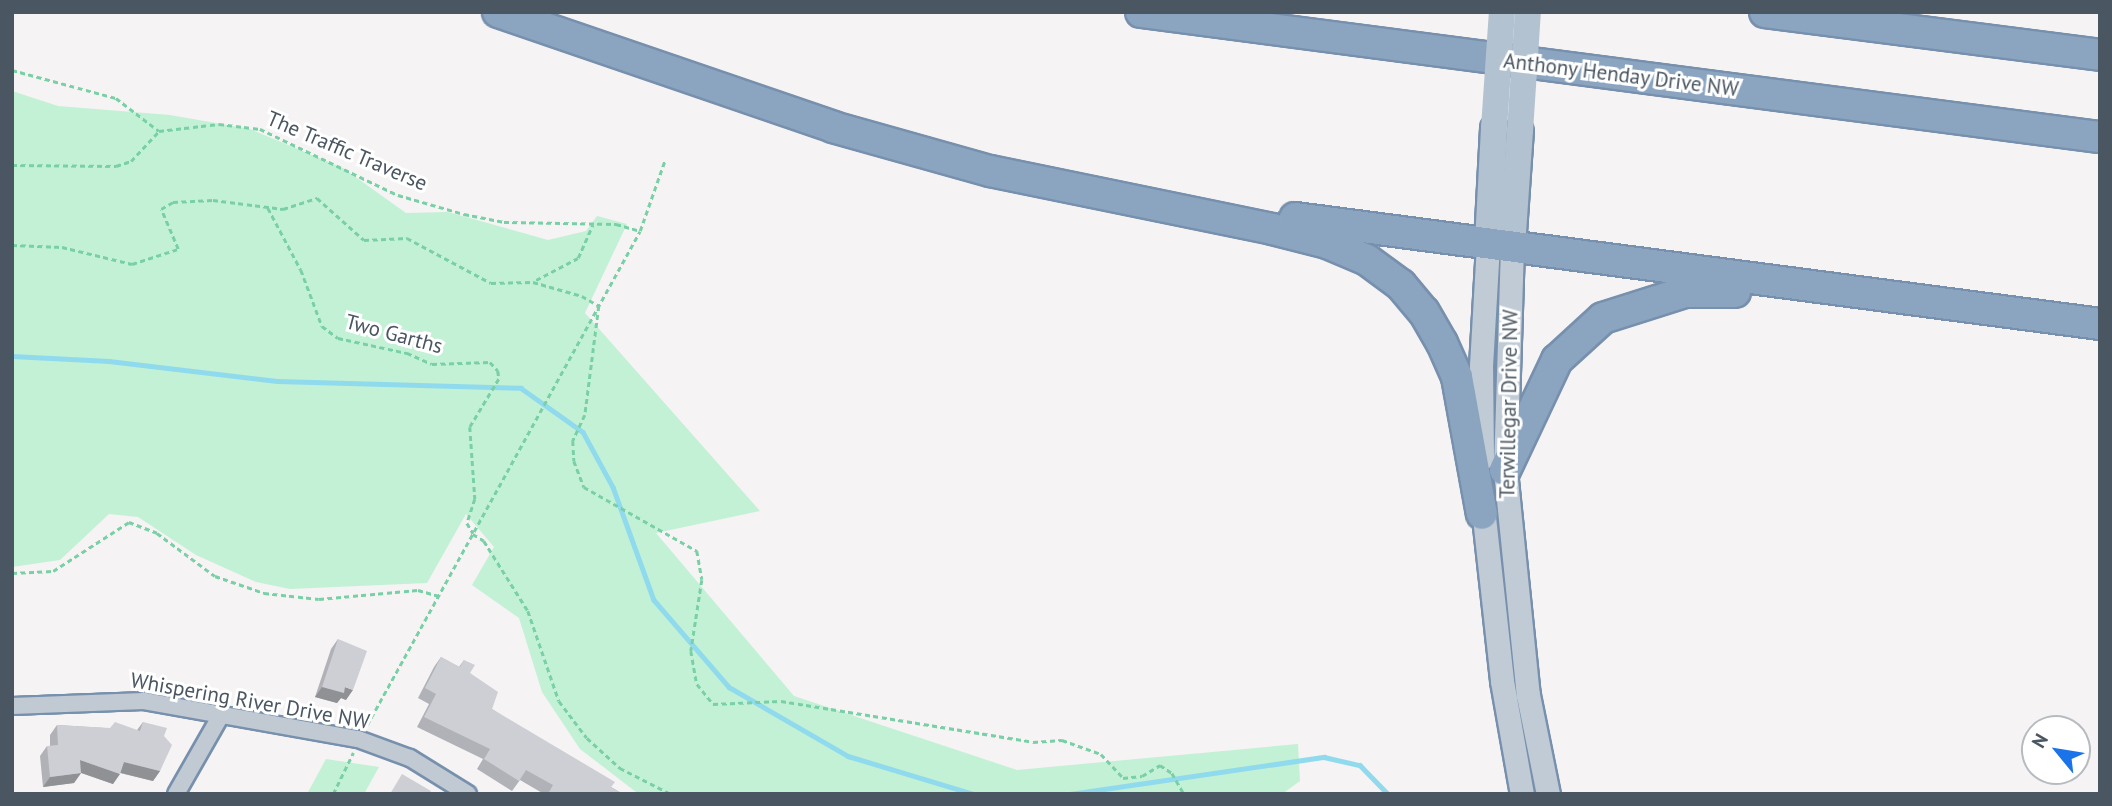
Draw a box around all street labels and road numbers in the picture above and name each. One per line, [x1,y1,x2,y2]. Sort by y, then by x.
street label: Anthony Henday Drive NW [1501,48,1741,102]
street label: The Traffic Traverse [262,105,432,197]
street label: Two Garths [343,309,445,359]
street label: Terwillegar Drive NW [1495,309,1523,499]
street label: Whispering River Drive NW [129,668,371,734]

